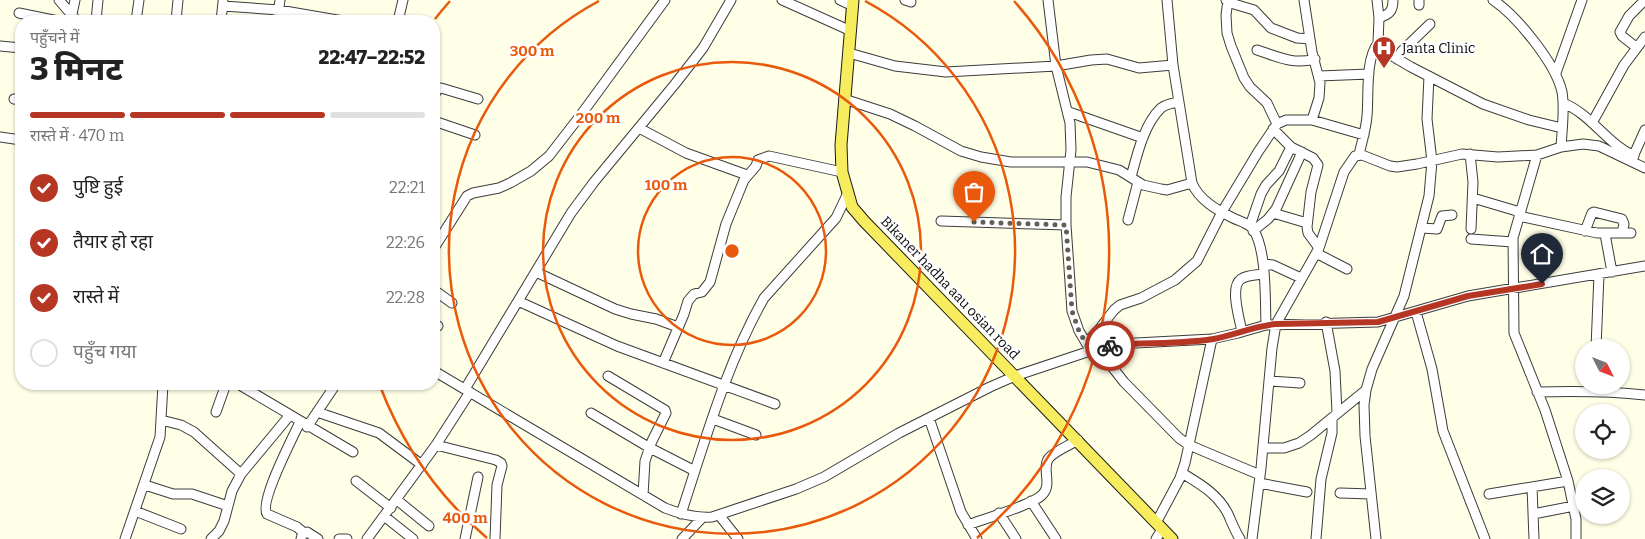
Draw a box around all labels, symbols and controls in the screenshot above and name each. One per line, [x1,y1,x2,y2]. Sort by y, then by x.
text: पहुँचने में [30,28,79,47]
hospital icon: Janta Clinic [1371,35,1397,69]
place label: Janta Clinic [1401,40,1475,57]
text: 300 m [510,42,555,60]
text: 22:47–22:52 [319,46,425,69]
text: 3 मिनट [30,50,123,88]
text: 200 m [576,109,621,127]
text: रास्ते में · 470 m [30,126,124,145]
pin [953,171,995,222]
icon: check [30,174,58,202]
text: पुष्टि हुई [73,175,123,198]
text: 100 m [645,176,688,194]
text: 22:21 [389,178,425,197]
icon: bag [960,178,988,206]
street label: Bikaner hadha aau osian road [877,213,1023,363]
icon: check [30,229,58,257]
text: तैयार हो रहा [73,230,153,253]
text: 22:26 [386,233,425,252]
pin [1521,233,1563,284]
icon: home [1528,240,1556,268]
centre of rings [723,242,741,260]
icon: check [30,284,58,312]
text: रास्ते में [73,285,119,308]
text: 22:28 [386,288,425,307]
courier [1085,321,1135,371]
icon: bike [1096,332,1124,360]
north arrow [1575,339,1630,394]
map controls [1575,339,1630,524]
text: पहुँच गया [73,340,136,363]
button: locate [1575,404,1630,459]
button: layers [1575,469,1630,524]
text: 400 m [442,509,488,527]

